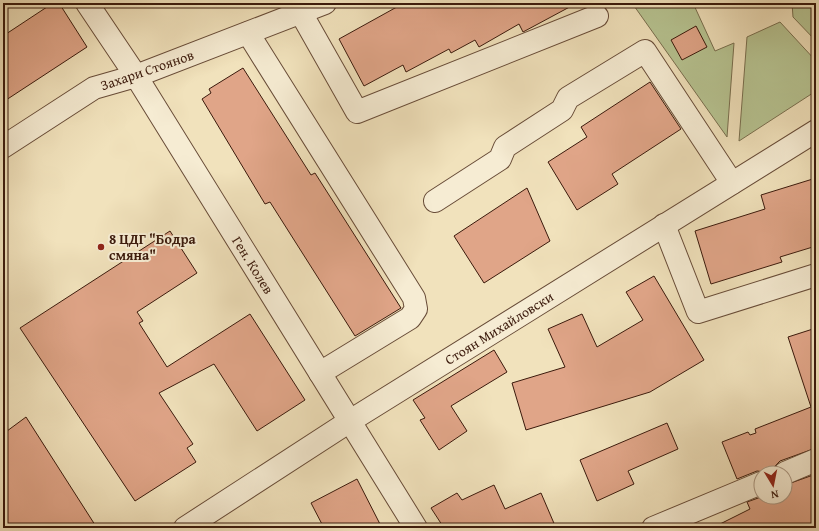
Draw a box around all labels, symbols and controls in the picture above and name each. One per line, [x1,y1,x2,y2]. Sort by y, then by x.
street label: Захари Стоянов [98,45,196,95]
place label: 8 ЦДГ "Бодра смяна" [109,229,196,265]
street label: Ген. Колев [227,232,279,298]
marker: 8 ЦДГ "Бодра смяна" [96,242,106,252]
street label: Стоян Михайловски [441,286,557,370]
north arrow [753,465,793,505]
text: N [769,486,780,503]

